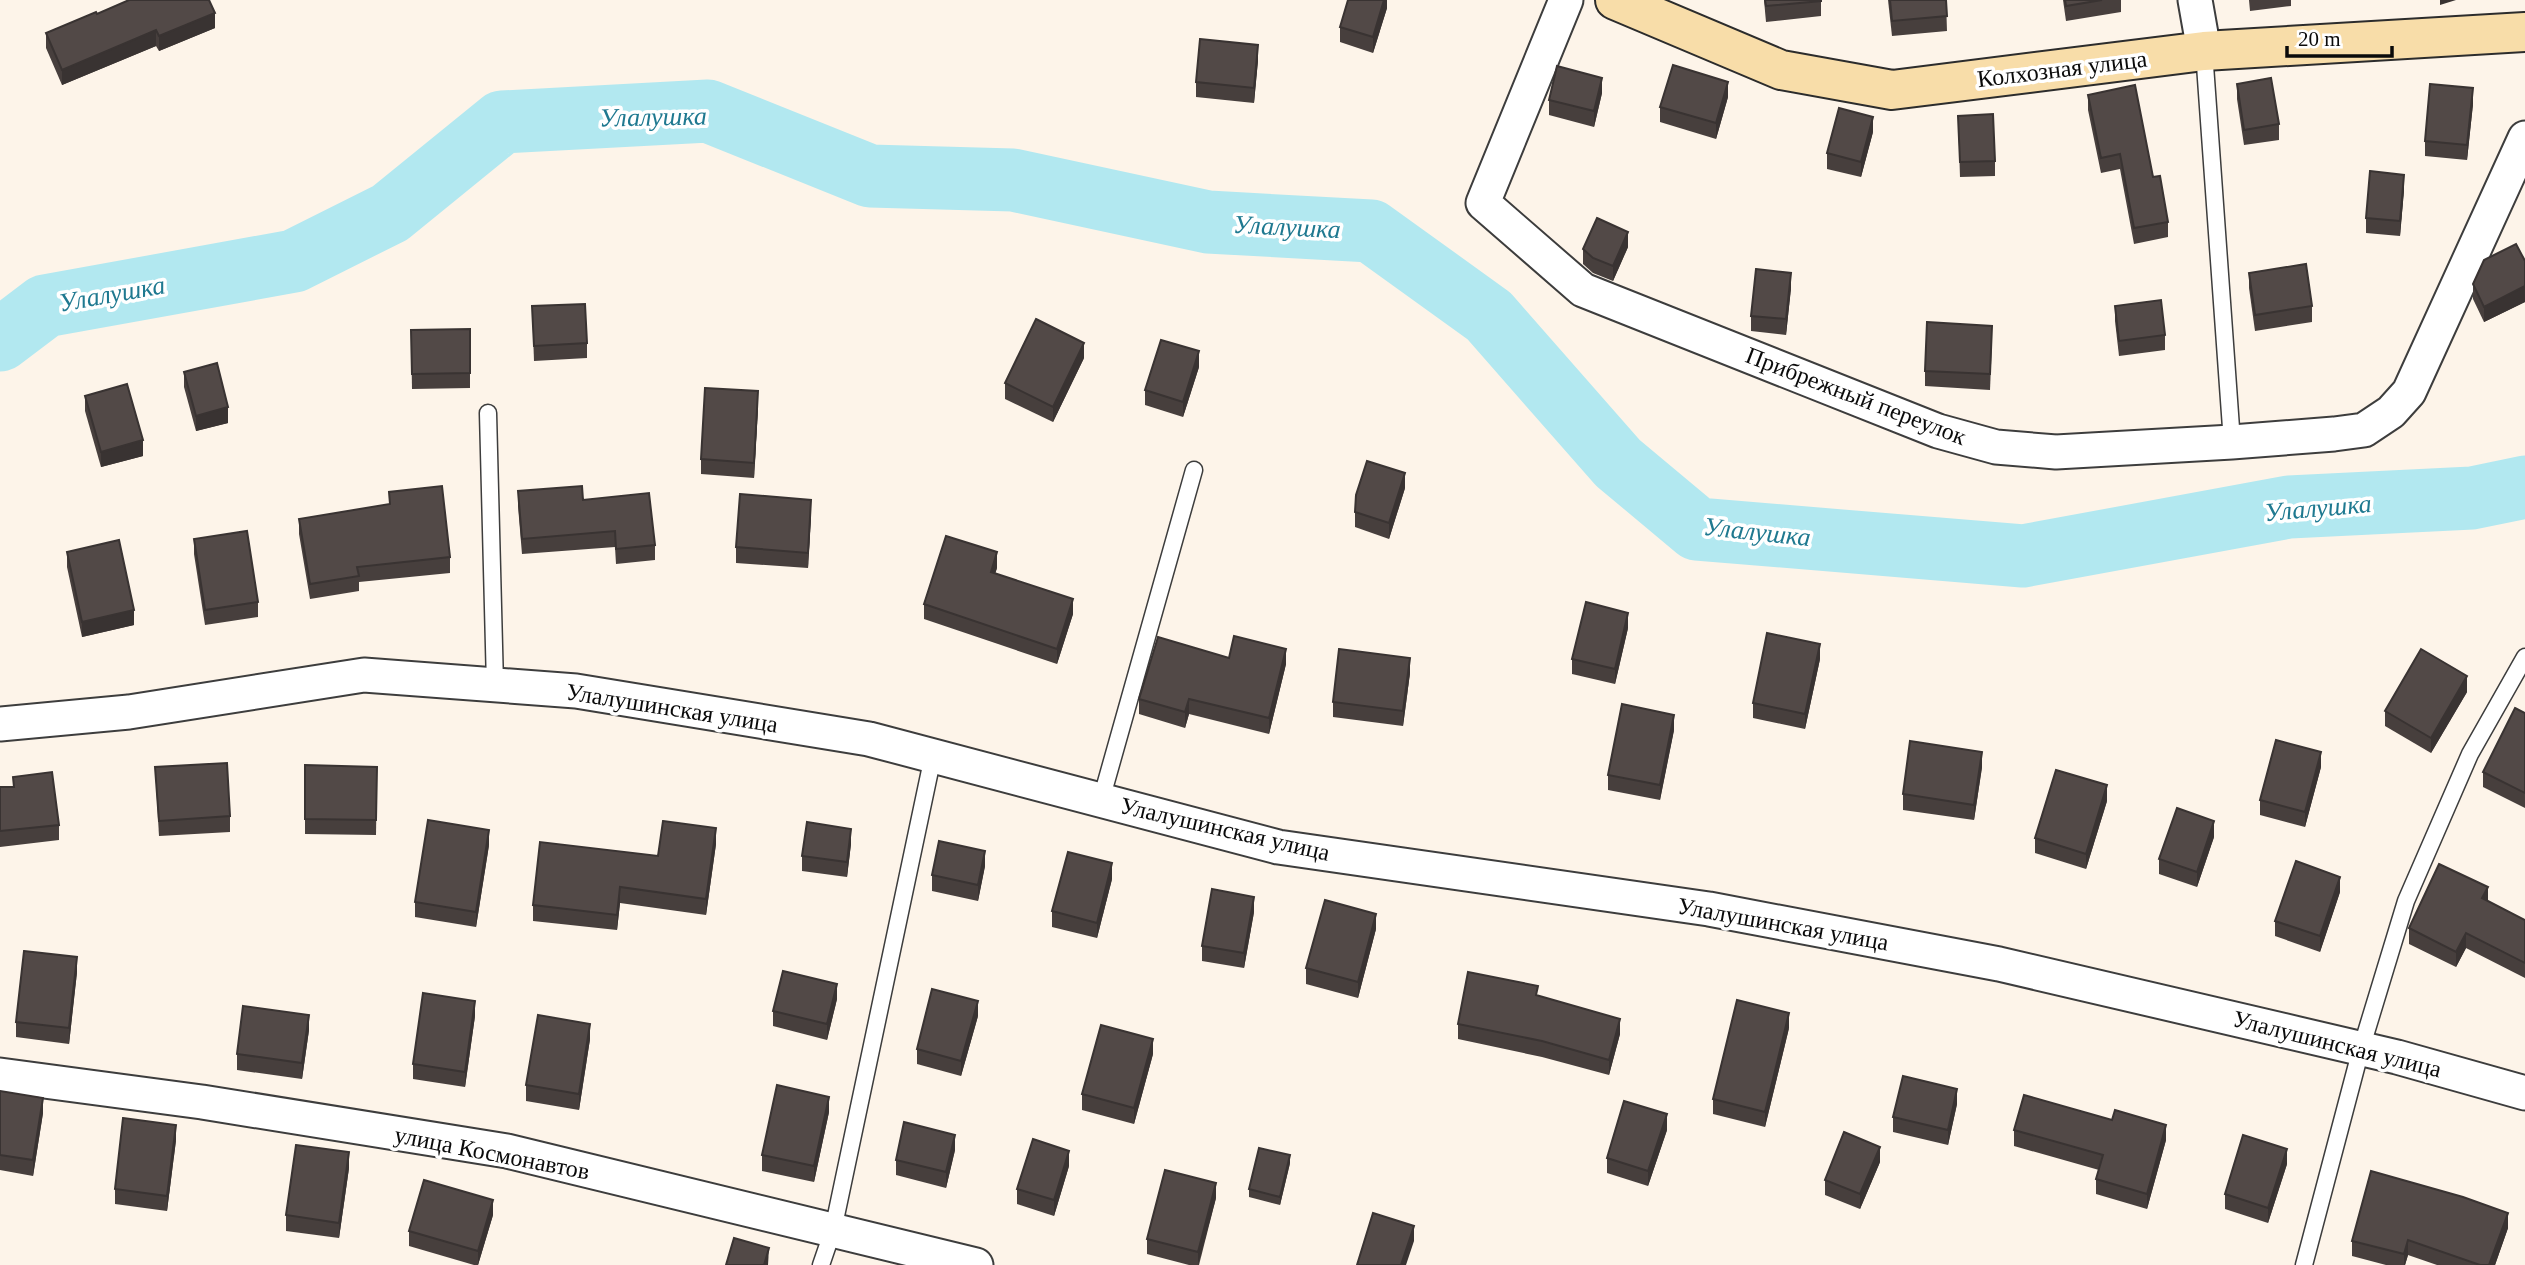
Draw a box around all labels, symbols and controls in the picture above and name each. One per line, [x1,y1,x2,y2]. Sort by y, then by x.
scale bar [2287,14,2392,58]
text: 20 m [2298,27,2341,51]
street label: Колхозная улица [1976,46,2149,92]
water label: Улалушка [599,102,707,132]
water label: Улалушка [1233,210,1341,244]
water label: Улалушка [57,270,167,318]
street label: Прибрежный переулок [1742,342,1970,450]
water label: Улалушка [2263,489,2373,527]
water label: Улалушка [1702,512,1812,552]
street label: Улалушинская улица [564,678,780,738]
street label: Улалушинская улица [1118,792,1333,866]
street label: Улалушинская улица [1675,893,1891,955]
street label: Улалушинская улица [2230,1005,2444,1083]
street label: улица Космонавтов [392,1121,592,1185]

